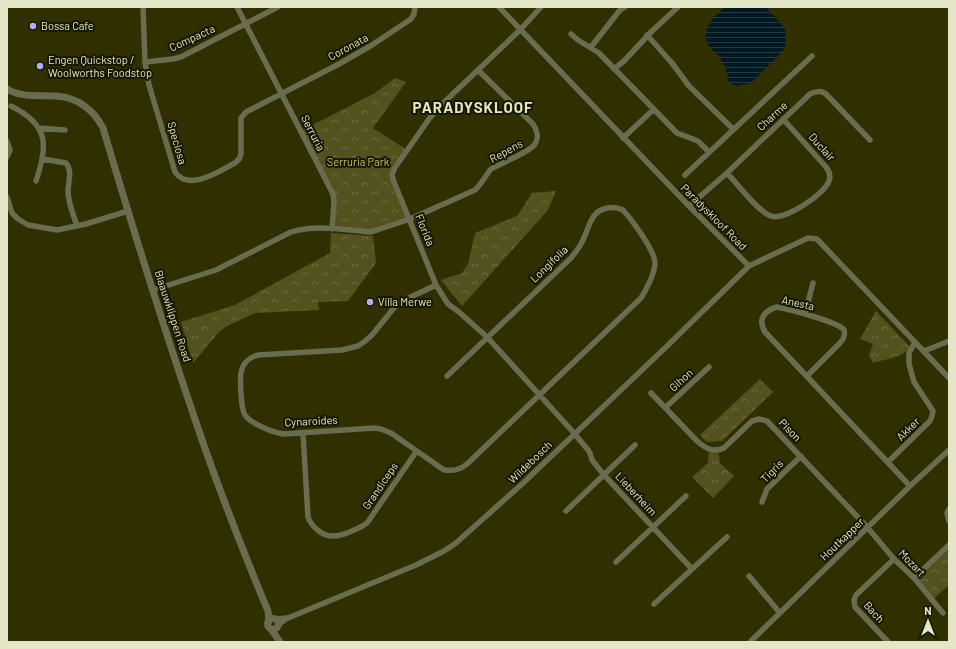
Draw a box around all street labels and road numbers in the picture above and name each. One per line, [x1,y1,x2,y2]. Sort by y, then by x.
street label: Compacta [167,21,217,54]
street label: Coronata [325,30,370,63]
street label: Charme [754,98,790,133]
street label: Serruria [299,113,328,153]
street label: Speciosa [165,120,190,166]
street label: Duclair [806,130,838,163]
street label: Repens [487,136,524,165]
street label: Paradyskloof Road [679,181,750,252]
street label: Florida [413,212,438,248]
street label: Longifolia [527,243,570,285]
street label: Blaauwklippen Road [153,268,194,363]
street label: Anesta [780,292,816,313]
street label: Gihon [666,366,695,394]
street label: Cynaroides [284,413,338,428]
street label: Akker [893,414,922,443]
street label: Pison [776,416,804,444]
street label: Wildebosch [505,438,554,486]
street label: Tigris [758,456,786,485]
street label: Grandiceps [359,460,400,512]
street label: Lieberheim [613,469,660,518]
street label: Houtkapper [817,514,866,563]
street label: Mozart [896,546,928,579]
street label: Bach [861,598,887,625]

